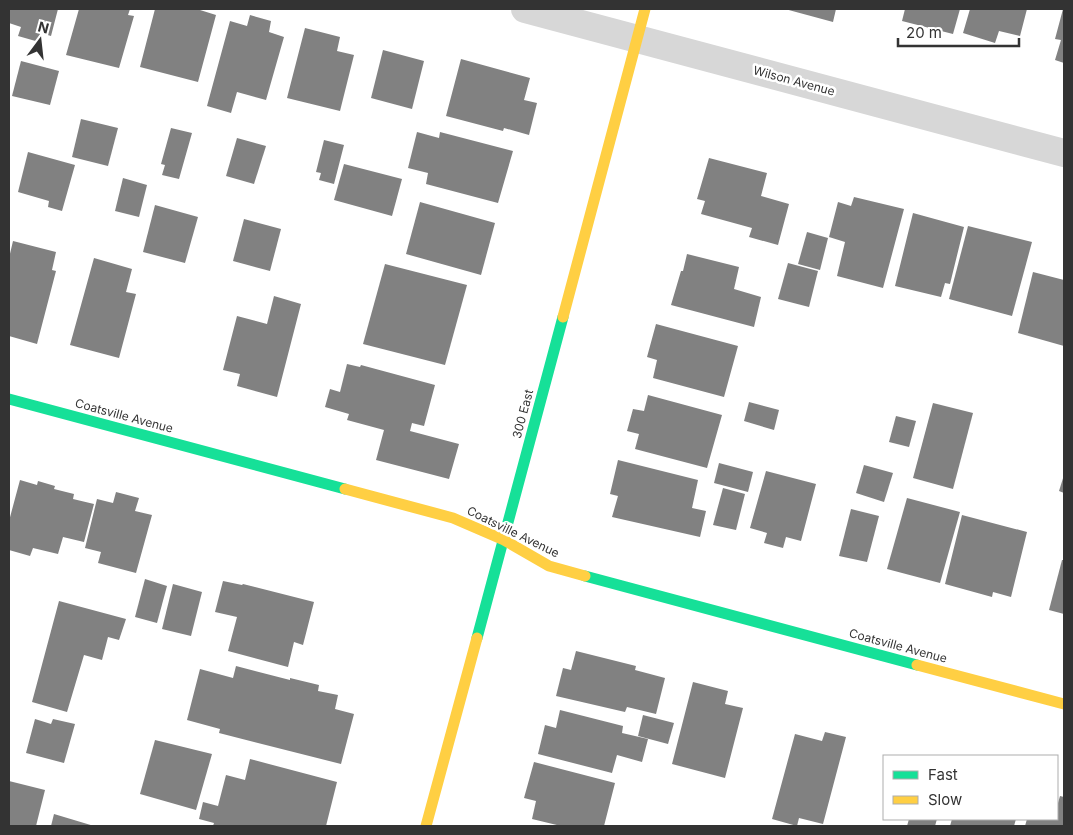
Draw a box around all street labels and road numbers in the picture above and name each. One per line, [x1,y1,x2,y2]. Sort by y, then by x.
street label: Wilson Avenue [752,62,837,99]
street label: 300 East [509,388,536,440]
street label: Coatsville Avenue [73,395,175,436]
street label: Coatsville Avenue [465,503,562,560]
street label: Coatsville Avenue [847,625,949,666]

